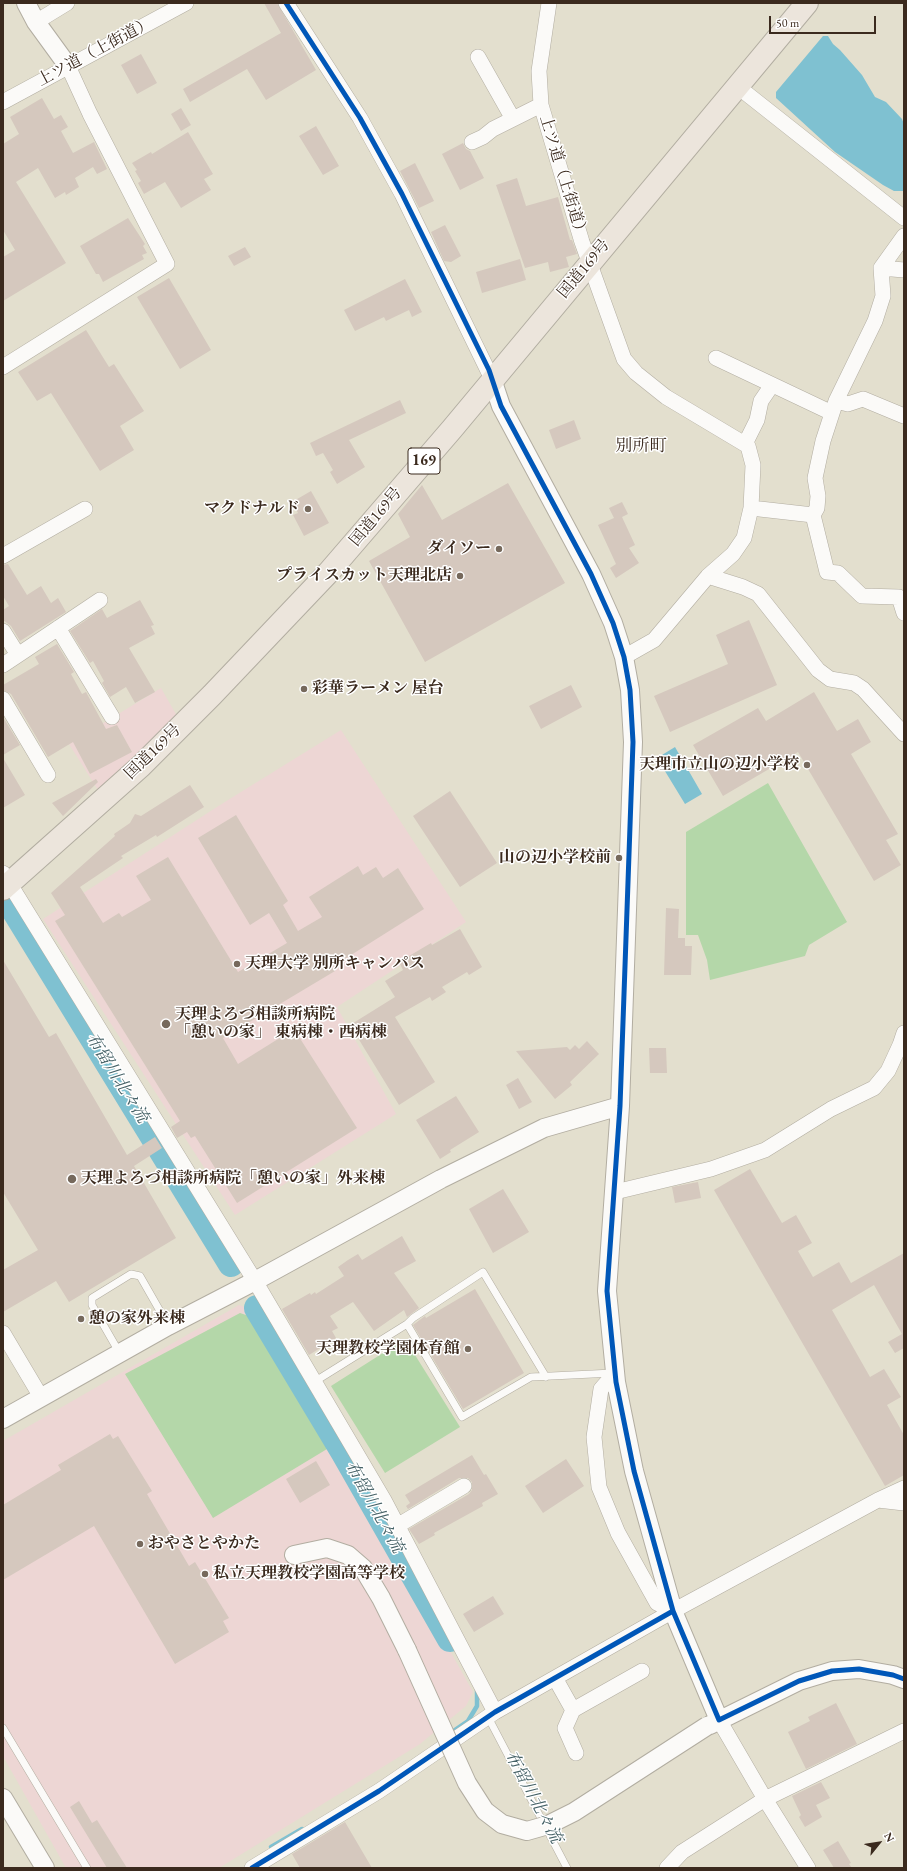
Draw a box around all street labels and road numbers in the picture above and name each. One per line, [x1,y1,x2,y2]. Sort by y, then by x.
street label: 上ツ道（上街道） [34,13,156,91]
street label: 上ツ道（上街道） [535,113,591,241]
street label: 国道169号 [554,236,614,302]
road number: 169 [408,448,440,474]
street label: 国道169号 [346,484,406,550]
street label: 国道169号 [121,720,185,784]

